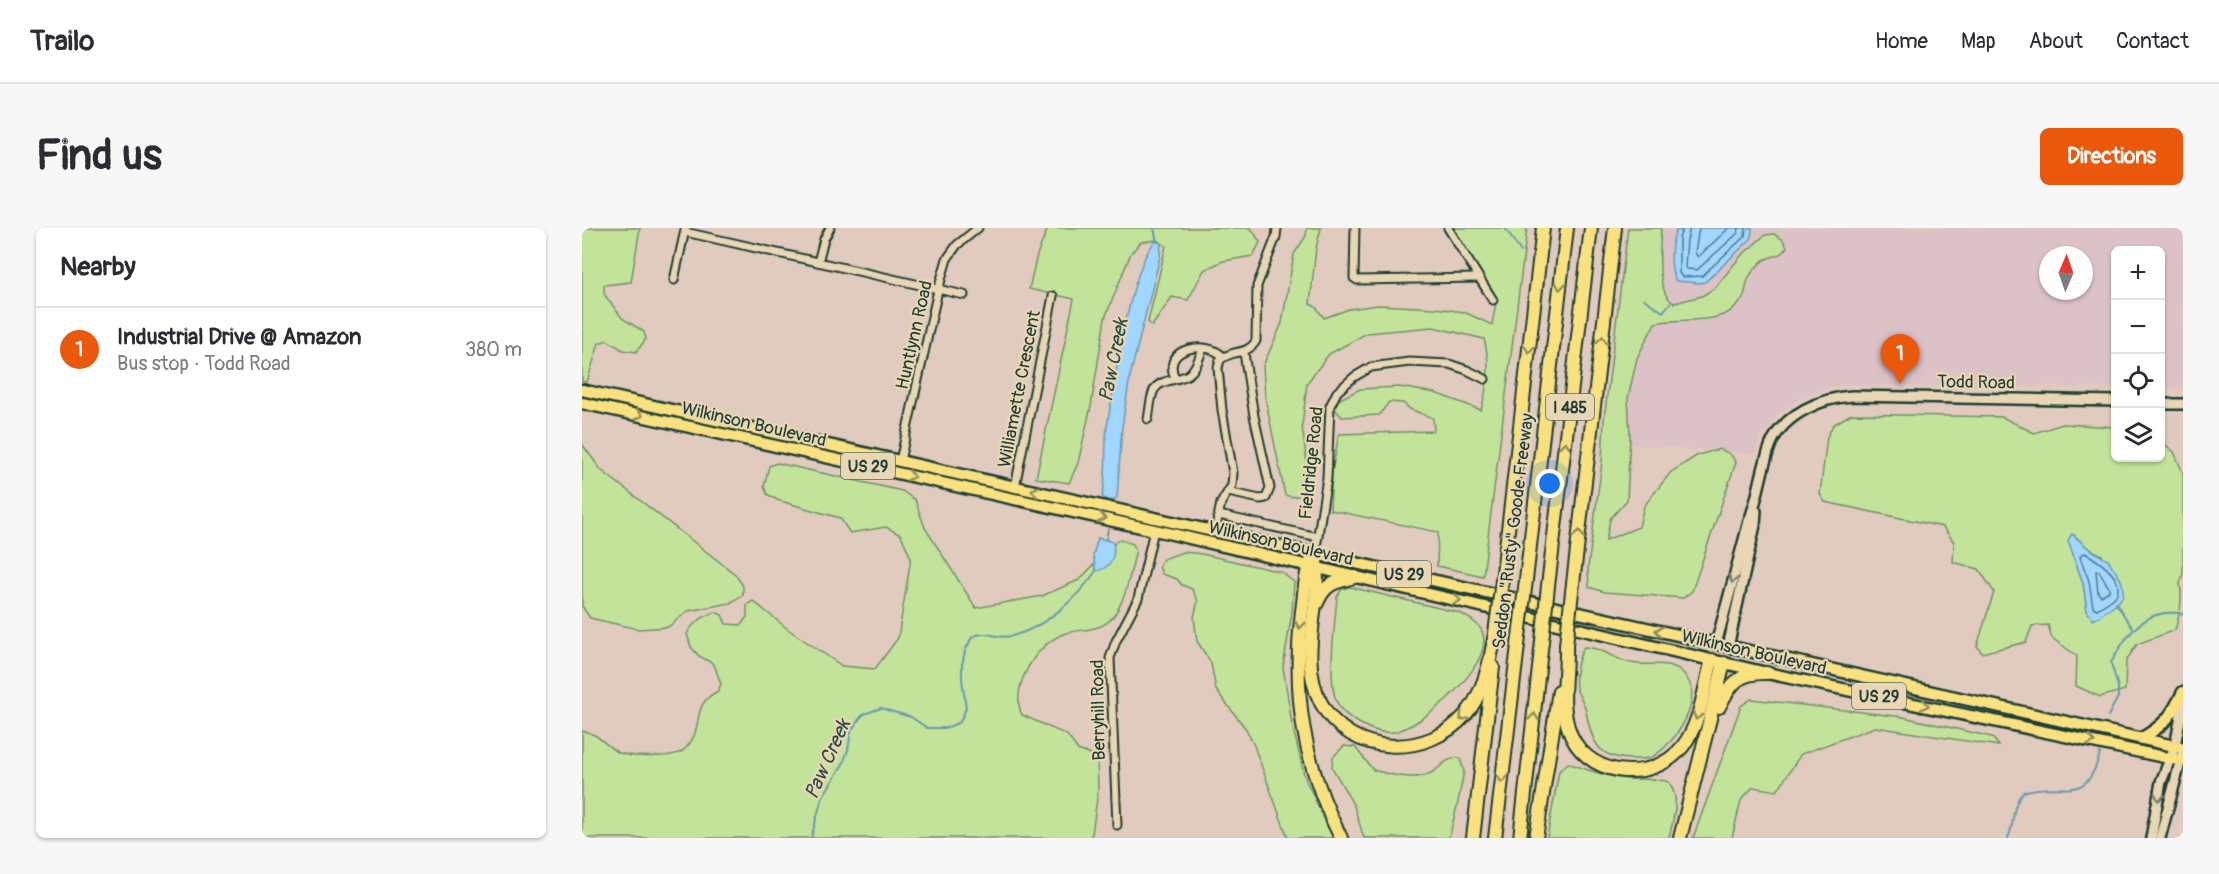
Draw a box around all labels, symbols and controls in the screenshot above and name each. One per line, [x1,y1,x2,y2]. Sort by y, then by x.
text: Trailo [30,24,94,59]
text: Home [1875,28,1928,55]
text: Map [1961,28,1996,55]
text: About [2029,28,2083,55]
text: Contact [2116,28,2189,55]
button: Directions [2040,128,2183,185]
text: Find us [36,130,162,182]
north arrow [2039,246,2093,300]
map controls [2111,246,2165,462]
button: + [2111,246,2165,300]
text: Nearby [60,251,136,283]
street label: Huntlynn Road [891,278,938,392]
one-way arrow [1555,282,1567,291]
button: − [2111,300,2165,354]
street label: Williamette Crescent [993,308,1046,470]
water label: Paw Creek [1093,315,1134,404]
text: Industrial Drive @ Amazon [117,323,361,351]
pin: 1 [1880,334,1920,384]
one-way arrow [1595,335,1608,345]
text: 1 [76,337,83,362]
text: 380 m [465,337,522,362]
one-way arrow [1523,344,1536,353]
text: Bus stop · Todd Road [117,351,291,376]
button: locate [2111,354,2165,408]
street label: Todd Road [1937,370,2015,395]
road number: I 485 [1546,394,1594,420]
street label: Wilkinson Boulevard [679,397,829,452]
street label: Fieldridge Road [1294,405,1329,521]
one-way arrow [634,408,644,421]
button: layers [2111,408,2165,462]
street label: Seddon "Rusty" Goode Freeway [1488,412,1539,650]
one-way arrow [1559,440,1571,449]
road number: US 29 [841,453,895,479]
one-way arrow [906,469,916,482]
your location [1535,469,1564,498]
one-way arrow [1030,486,1040,499]
one-way arrow [1097,511,1107,524]
street label: Wilkinson Boulevard [1206,516,1356,571]
one-way arrow [1572,529,1585,538]
road number: US 29 [1377,561,1431,587]
one-way arrow [1728,573,1740,584]
one-way arrow [1451,593,1461,606]
one-way arrow [1295,620,1307,629]
street label: Wilkinson Boulevard [1679,625,1829,680]
one-way arrow [1654,626,1664,639]
street label: Berryhill Road [1086,659,1111,761]
road number: US 29 [1852,683,1906,709]
one-way arrow [1920,698,1930,711]
one-way arrow [1459,710,1470,720]
one-way arrow [1692,710,1704,721]
one-way arrow [1527,713,1539,722]
water label: Paw Creek [799,714,857,803]
one-way arrow [2086,734,2096,747]
one-way arrow [1496,774,1509,783]
one-way arrow [2153,792,2166,802]

